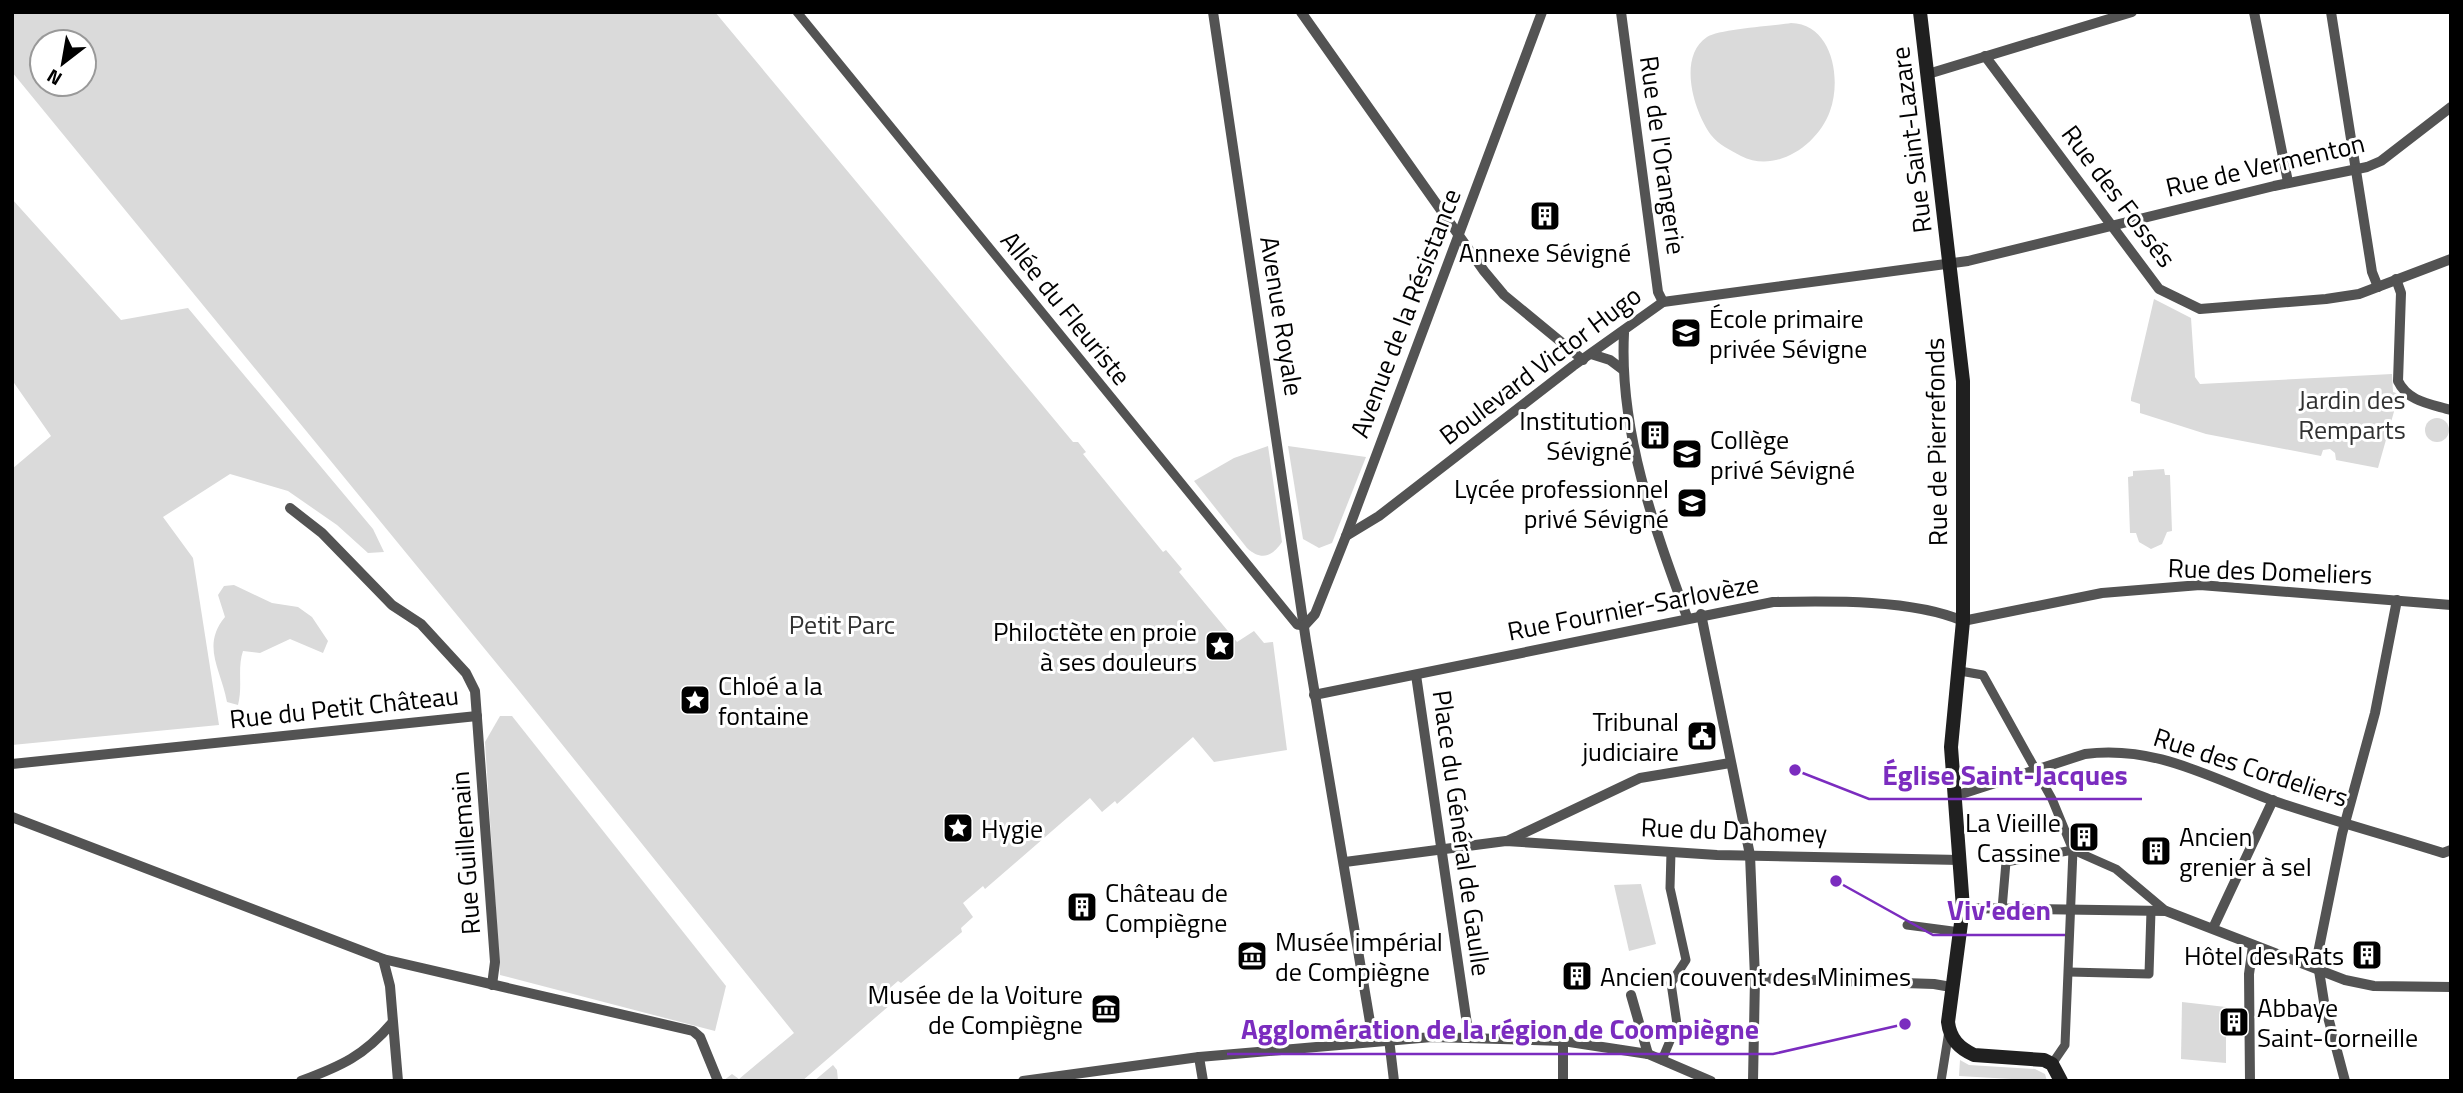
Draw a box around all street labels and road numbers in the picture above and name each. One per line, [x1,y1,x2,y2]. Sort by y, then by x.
street label: Rue Saint-Lazare [1880,45,1942,235]
street label: Rue de l'Orangerie [1630,53,1696,257]
street label: Rue des Fossés [2052,117,2186,275]
street label: Rue de Vermenton [2162,123,2368,207]
street label: Avenue de la Résistance [1340,183,1470,443]
street label: Allée du Fleuriste [992,223,1140,393]
street label: Avenue Royale [1250,234,1314,398]
street label: Boulevard Victor Hugo [1431,276,1649,454]
street label: Rue de Pierrefonds [1915,338,1957,546]
street label: Rue des Domeliers [2167,548,2373,594]
street label: Rue Fournier-Sarlovèze [1504,563,1762,651]
street label: Rue du Petit Château [228,676,460,738]
street label: Place du Général de Gaulle [1423,688,1501,978]
street label: Rue des Cordeliers [2149,717,2353,817]
street label: Rue Guillemain [440,770,490,936]
street label: Rue du Dahomey [1640,807,1828,853]

